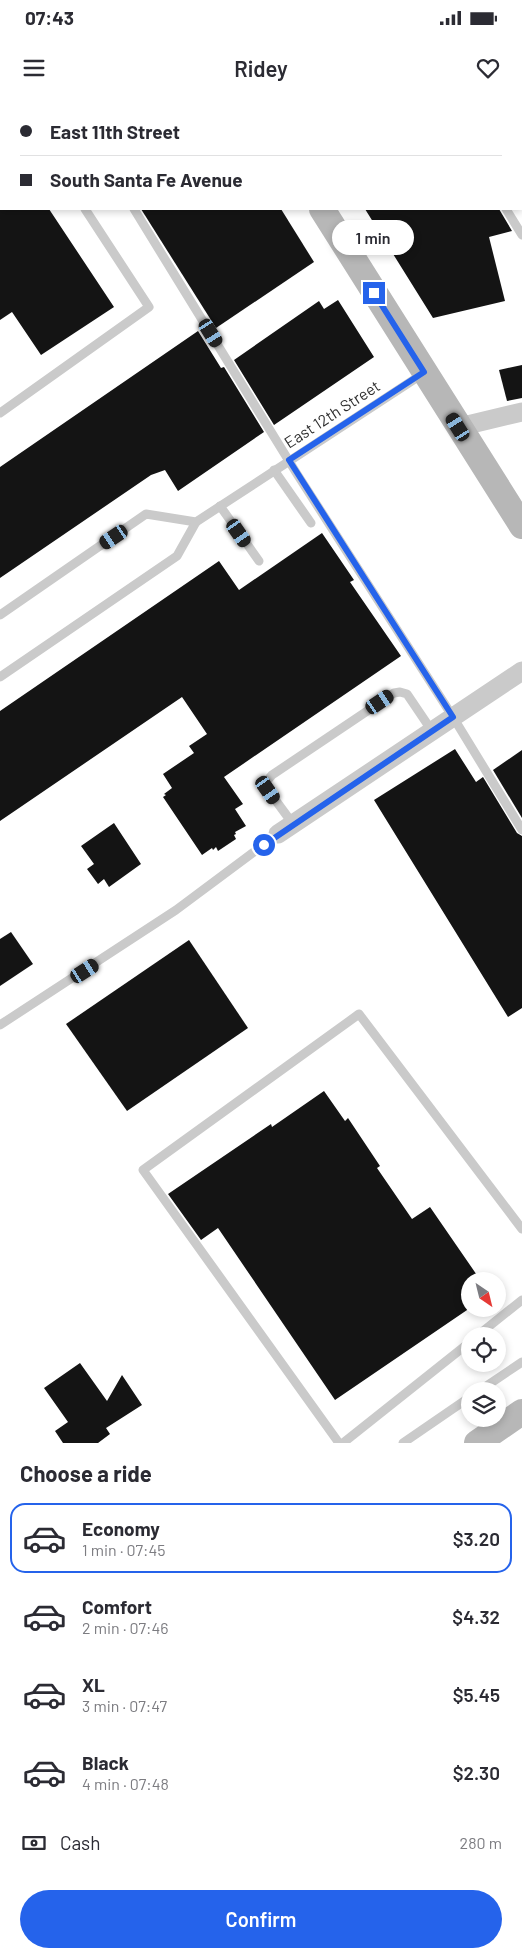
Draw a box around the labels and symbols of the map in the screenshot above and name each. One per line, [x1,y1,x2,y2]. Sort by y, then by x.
callout: 1 min [333,220,415,256]
route end [363,282,385,304]
car [196,316,225,350]
street label: East 12th Street [280,376,383,452]
car [443,410,472,444]
car [224,516,253,550]
car [97,522,130,552]
car [363,687,396,717]
car [253,773,282,807]
route start [253,834,275,856]
car [68,957,101,985]
north arrow [461,1272,506,1318]

